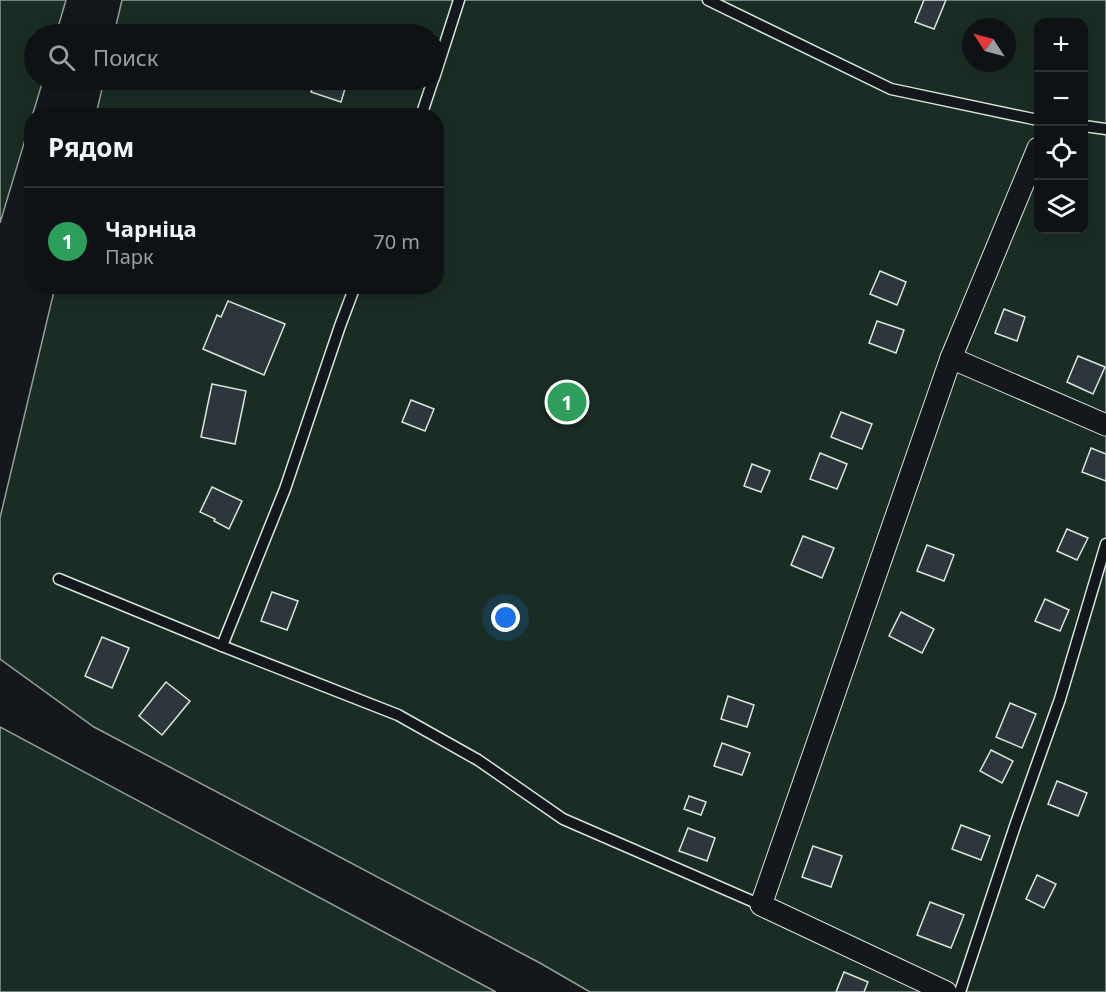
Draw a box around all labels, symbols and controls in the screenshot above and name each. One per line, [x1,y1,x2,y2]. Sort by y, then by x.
north arrow [962,18,1016,72]
map controls [1034,18,1088,234]
button: + [1034,18,1088,72]
search box [24,24,444,90]
icon: search [45,41,78,74]
text: Поиск [93,42,158,72]
button: − [1034,72,1088,126]
button: locate [1034,126,1088,180]
text: Рядом [48,129,134,165]
button: layers [1034,180,1088,234]
text: Чарніца [105,213,197,243]
text: 1 [62,228,73,255]
text: 70 m [373,228,420,255]
text: Парк [105,243,154,270]
pin: 1 [548,380,586,424]
your location [491,603,520,632]

